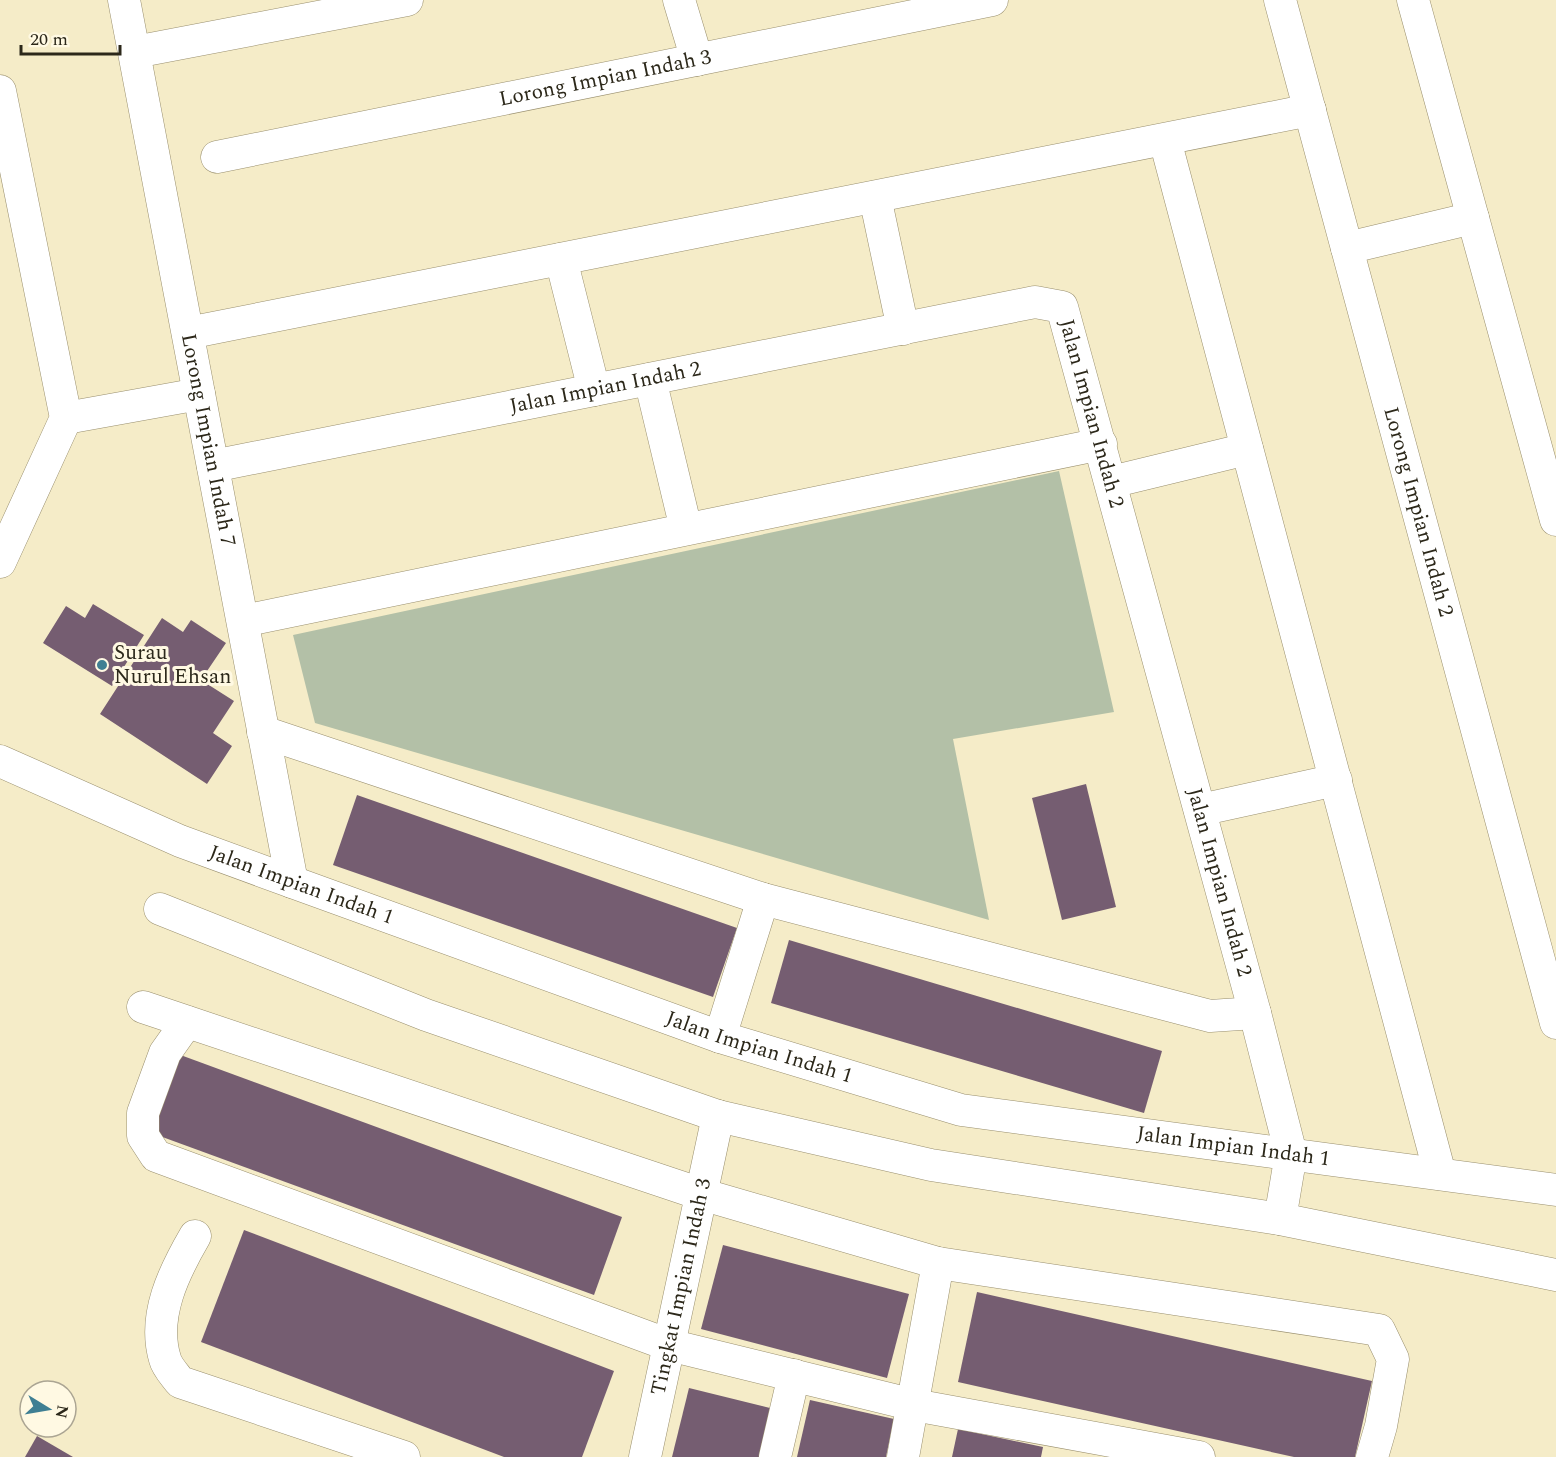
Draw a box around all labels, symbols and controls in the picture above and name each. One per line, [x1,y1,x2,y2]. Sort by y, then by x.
scale bar [21,18,120,56]
text: 20 m [30,26,68,53]
street label: Lorong Impian Indah 3 [496,41,715,116]
street label: Jalan Impian Indah 2 [1050,315,1132,511]
street label: Lorong Impian Indah 7 [172,331,244,549]
street label: Jalan Impian Indah 2 [507,353,704,422]
street label: Lorong Impian Indah 2 [1374,403,1462,620]
place label: Surau Nurul Ehsan [114,637,232,693]
marker: Surau Nurul Ehsan [95,658,109,672]
street label: Jalan Impian Indah 2 [1178,784,1260,980]
street label: Jalan Impian Indah 1 [204,837,398,933]
street label: Jalan Impian Indah 1 [661,1003,857,1092]
street label: Jalan Impian Indah 1 [1135,1118,1332,1175]
street label: Tingkat Impian Indah 3 [643,1175,720,1398]
north arrow [18,1379,78,1439]
text: N [49,1403,75,1420]

